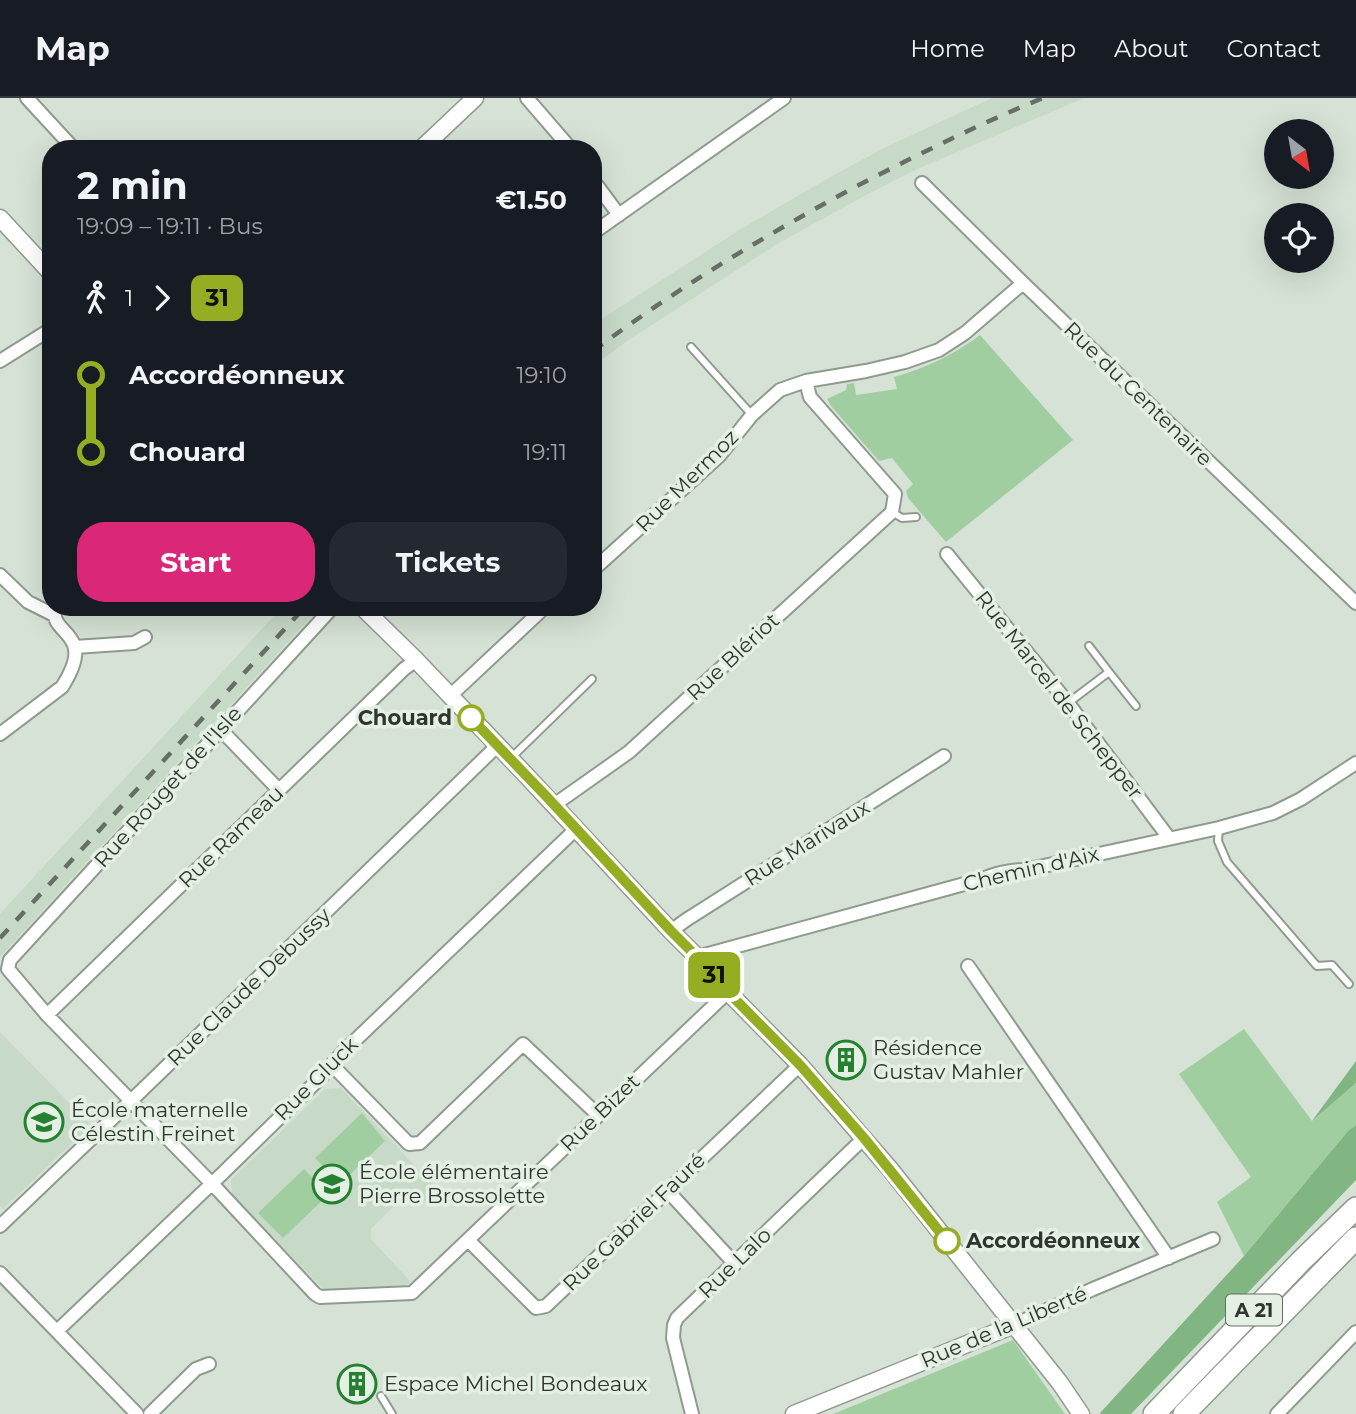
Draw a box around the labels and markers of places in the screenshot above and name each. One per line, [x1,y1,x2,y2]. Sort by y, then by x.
place label: Chouard [358,705,452,730]
marker: Chouard [458,705,484,731]
place label: Résidence Gustav Mahler [873,1035,1024,1084]
building icon: Résidence Gustav Mahler [825,1039,867,1081]
place label: École maternelle Célestin Freinet [71,1097,248,1146]
school or university icon: École maternelle Célestin Freinet [23,1101,65,1143]
place label: École élémentaire Pierre Brossolette [359,1159,549,1208]
school or university icon: École élémentaire Pierre Brossolette [311,1163,353,1205]
marker: Accordéonneux [934,1228,960,1254]
place label: Accordéonneux [965,1228,1140,1253]
building icon: Espace Michel Bondeaux [336,1363,378,1405]
place label: Espace Michel Bondeaux [384,1371,647,1396]

